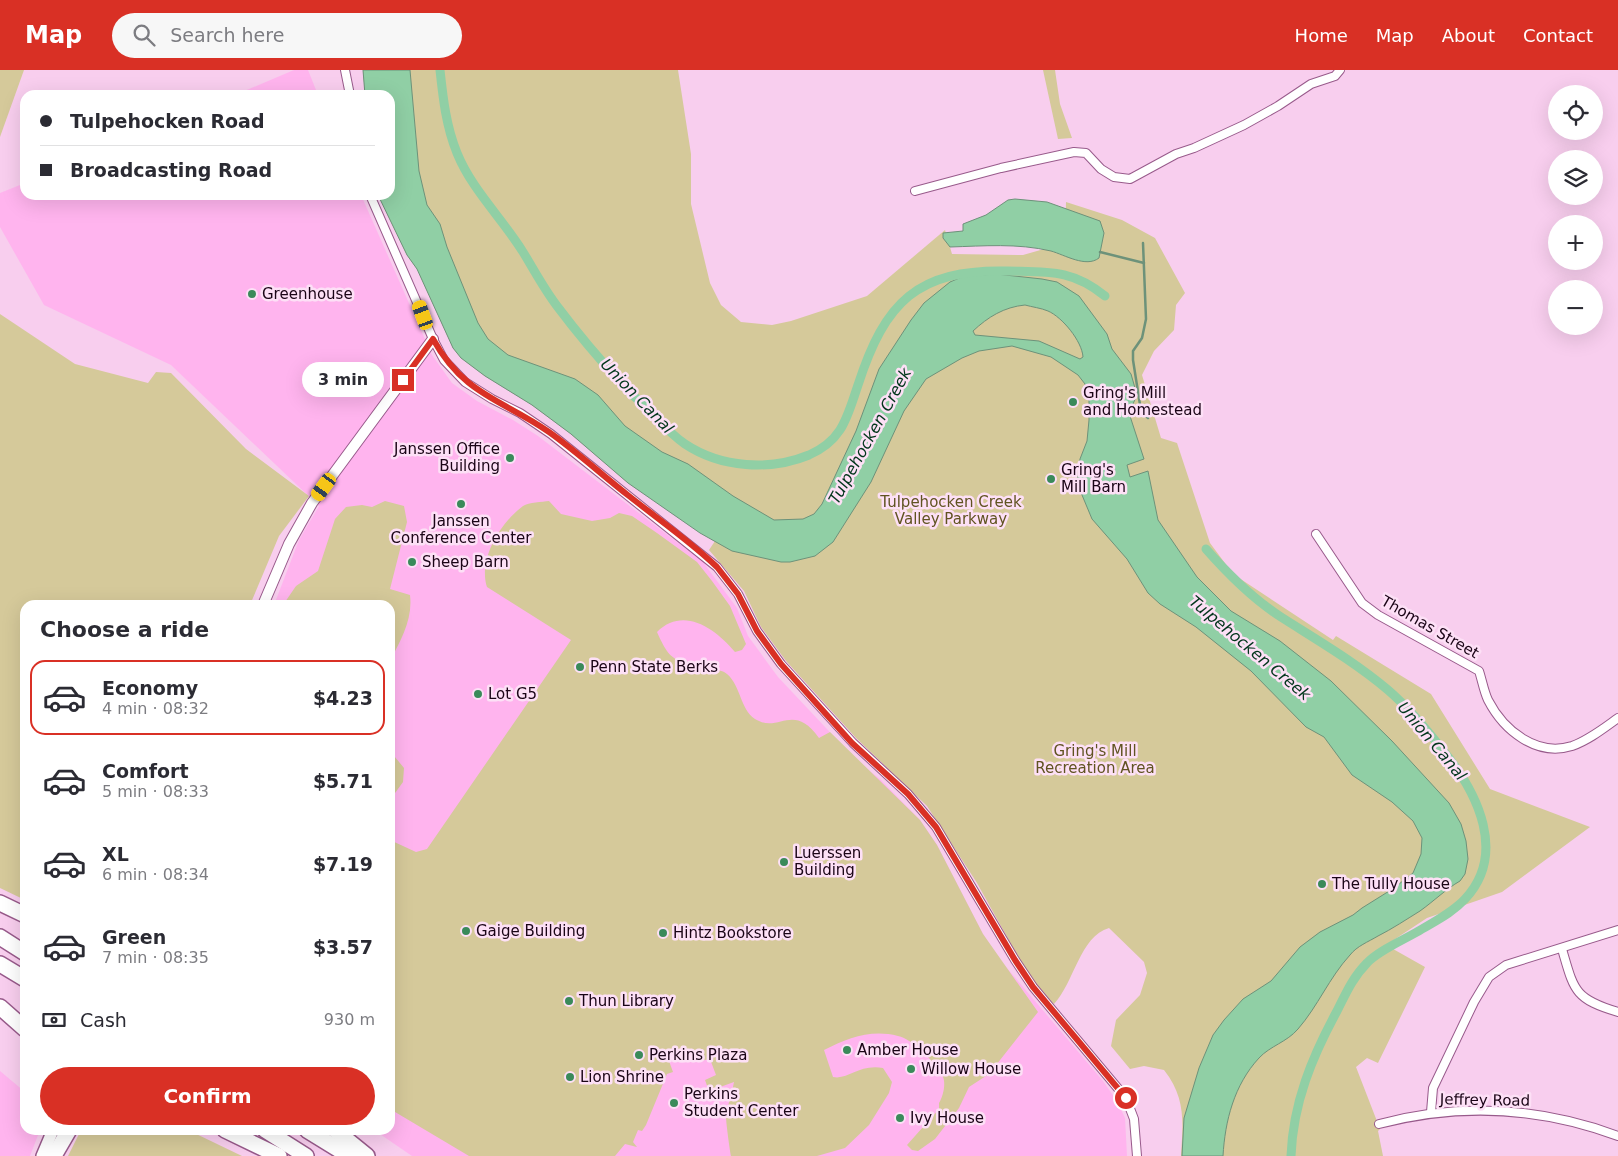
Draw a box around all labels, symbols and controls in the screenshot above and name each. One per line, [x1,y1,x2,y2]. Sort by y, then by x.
search box [112,13,462,58]
text: Map [25,21,82,49]
icon: search [130,21,158,49]
text: Search here [170,24,284,46]
text: Home [1295,25,1348,46]
text: Map [1376,25,1414,46]
text: About [1442,25,1495,46]
text: Contact [1523,25,1593,46]
map controls [1548,85,1603,335]
button: locate [1548,85,1603,140]
text: Tulpehocken Road [70,110,265,132]
button: layers [1548,150,1603,205]
text: Broadcasting Road [70,159,272,181]
button: + [1548,215,1603,270]
button: − [1548,280,1603,335]
place label: Greenhouse [262,285,353,303]
marker: Greenhouse [246,288,258,300]
car [410,298,435,332]
water label: Union Canal [597,355,678,438]
callout: 3 min [303,362,386,398]
water label: Tulpehocken Creek [825,364,916,507]
route end [392,369,414,391]
text: 3 min [318,370,368,389]
place label: Gring's Mill and Homestead [1083,384,1202,419]
marker: Gring's Mill and Homestead [1067,396,1079,408]
place label: Janssen Office Building [393,440,500,475]
marker: Janssen Office Building [504,452,516,464]
place label: Gring's Mill Barn [1061,461,1126,496]
car [309,470,338,504]
marker: Gring's Mill Barn [1045,473,1057,485]
park label: Tulpehocken Creek Valley Parkway [879,493,1022,528]
marker: Janssen Conference Center [455,498,467,510]
place label: Janssen Conference Center [391,512,532,547]
place label: Sheep Barn [422,553,509,571]
marker: Sheep Barn [406,556,418,568]
street label: Thomas Street [1377,591,1482,662]
water label: Tulpehocken Creek [1185,592,1315,705]
text: Choose a ride [40,617,209,642]
place label: Penn State Berks [590,658,718,676]
marker: Penn State Berks [574,661,586,673]
icon: car [42,675,87,720]
text: Economy [102,677,198,699]
place label: Lot G5 [488,685,537,703]
text: $4.23 [313,687,373,709]
marker: Lot G5 [472,688,484,700]
water label: Union Canal [1394,698,1471,785]
text: 4 min · 08:32 [102,699,209,718]
park label: Gring's Mill Recreation Area [1035,742,1155,777]
icon: car [42,758,87,803]
text: Comfort [102,760,189,782]
text: $5.71 [313,770,373,792]
text: 5 min · 08:33 [102,782,209,801]
icon: car [42,841,87,886]
text: XL [102,843,129,865]
place label: Luerssen Building [794,844,861,879]
text: $7.19 [313,853,373,875]
marker: Luerssen Building [778,856,790,868]
text: 6 min · 08:34 [102,865,209,884]
place label: The Tully House [1331,875,1450,893]
marker: The Tully House [1316,878,1328,890]
place label: Gaige Building [476,922,585,940]
icon: car [42,924,87,969]
place label: Hintz Bookstore [673,924,792,942]
marker: Gaige Building [460,925,472,937]
text: Green [102,926,166,948]
marker: Hintz Bookstore [657,927,669,939]
text: $3.57 [313,936,373,958]
text: 7 min · 08:35 [102,948,209,967]
place label: Thun Library [578,992,674,1010]
marker: Thun Library [563,995,575,1007]
icon: cash [40,1006,68,1034]
text: Cash [80,1009,127,1031]
text: 930 m [324,1010,375,1029]
place label: Amber House [857,1041,959,1059]
marker: Amber House [841,1044,853,1056]
place label: Perkins Plaza [649,1046,747,1064]
marker: Perkins Plaza [633,1049,645,1061]
place label: Willow House [921,1060,1021,1078]
marker: Willow House [905,1063,917,1075]
button: Confirm [40,1067,375,1125]
place label: Lion Shrine [580,1068,664,1086]
marker: Lion Shrine [564,1071,576,1083]
place label: Perkins Student Center [684,1085,799,1120]
route start [1115,1087,1137,1109]
street label: Jeffrey Road [1439,1090,1530,1110]
marker: Perkins Student Center [668,1097,680,1109]
place label: Ivy House [910,1109,984,1127]
marker: Ivy House [894,1112,906,1124]

